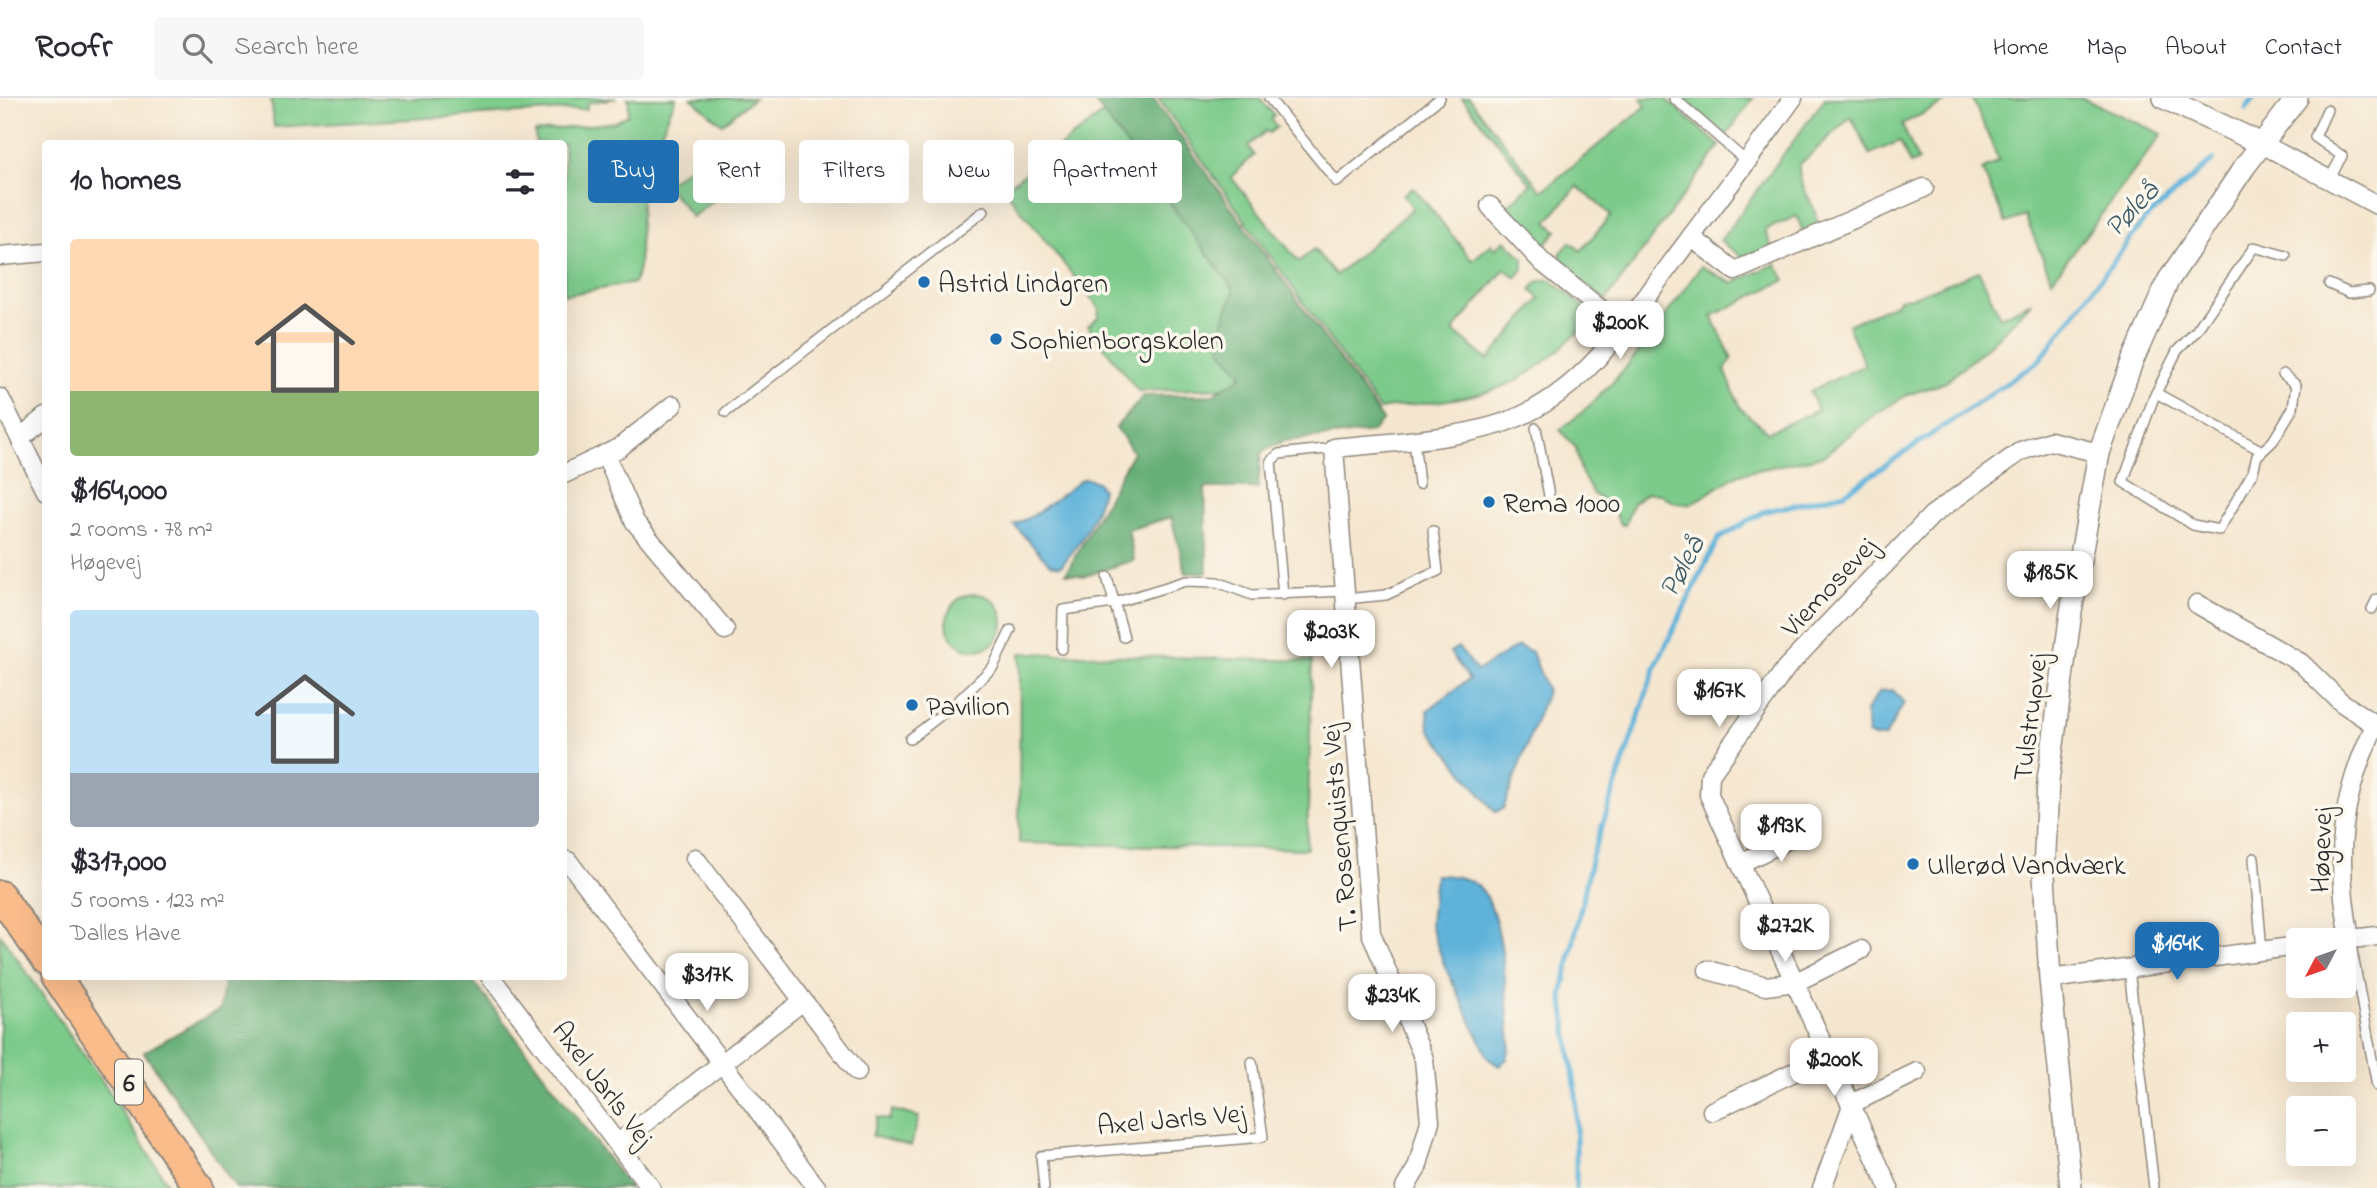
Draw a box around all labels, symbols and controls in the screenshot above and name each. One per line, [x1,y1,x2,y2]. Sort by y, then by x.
search box [154,17,644,80]
text: Roofr [35,24,112,72]
icon: search [178,29,216,67]
text: Search here [234,29,359,67]
text: Home [1993,31,2049,66]
text: Map [2087,31,2127,66]
text: About [2165,31,2227,66]
text: Contact [2265,31,2342,66]
chip: Buy [588,140,679,203]
chip: Rent [693,140,785,203]
chip: Filters [799,140,909,203]
chip: New [923,140,1014,203]
chip: Apartment [1028,140,1182,203]
text: 10 homes [70,160,182,204]
icon: filters [501,163,539,201]
water label: Pøleå [2095,171,2172,249]
place label: Astrid Lindgren [938,265,1108,306]
marker: Astrid Lindgren [916,274,932,290]
icon: home [242,285,368,411]
pin: $200K [1571,302,1669,361]
text: $200K [1592,307,1648,340]
place label: Sophienborgskolen [1010,322,1224,363]
marker: Sophienborgskolen [988,331,1004,347]
text: $164,000 [70,470,167,514]
place label: Rema 1000 [1503,485,1620,526]
marker: Rema 1000 [1481,494,1497,510]
text: 2 rooms · 78 m² [70,514,213,547]
water label: Pøleå [1649,528,1719,606]
street label: Viemosevej [1772,528,1889,649]
text: Høgevej [70,547,140,580]
pin: $185K [2001,552,2099,611]
text: $185K [2023,557,2077,590]
pin: $203K [1282,610,1380,670]
text: $203K [1303,616,1359,649]
street label: Tulstrupvej [2004,650,2061,784]
icon: home [242,656,368,782]
pin: $167K [1670,670,1768,729]
text: $167K [1693,675,1745,708]
place label: Pavilion [926,688,1010,729]
marker: Pavilion [904,697,920,713]
street label: T. Rosenquists Vej [1312,721,1371,933]
pin: $193K [1732,804,1830,864]
street label: Høgevej [2302,805,2346,894]
text: $193K [1757,810,1805,843]
text: $317,000 [70,841,166,885]
place label: Ullerød Vandværk [1927,847,2127,888]
marker: Ullerød Vandværk [1905,856,1921,872]
text: 5 rooms · 123 m² [70,885,225,918]
pin: $272K [1736,904,1834,964]
text: $272K [1756,910,1814,943]
text: Dalles Have [70,918,180,951]
pin: $164K [2128,922,2226,982]
text: $164K [2151,928,2203,961]
north arrow [2286,928,2356,998]
map controls [2286,928,2356,1166]
pin: $317K [658,954,756,1013]
text: $317K [681,959,733,992]
pin: $234K [1343,974,1441,1034]
text: $234K [1364,980,1420,1013]
button: + [2286,1012,2356,1082]
street label: Axel Jarls Vej [540,1013,663,1158]
pin: $200K [1785,1038,1883,1098]
text: $200K [1806,1044,1862,1077]
road number: 6 [115,1060,143,1105]
street label: Axel Jarls Vej [1095,1094,1249,1148]
button: − [2286,1096,2356,1166]

